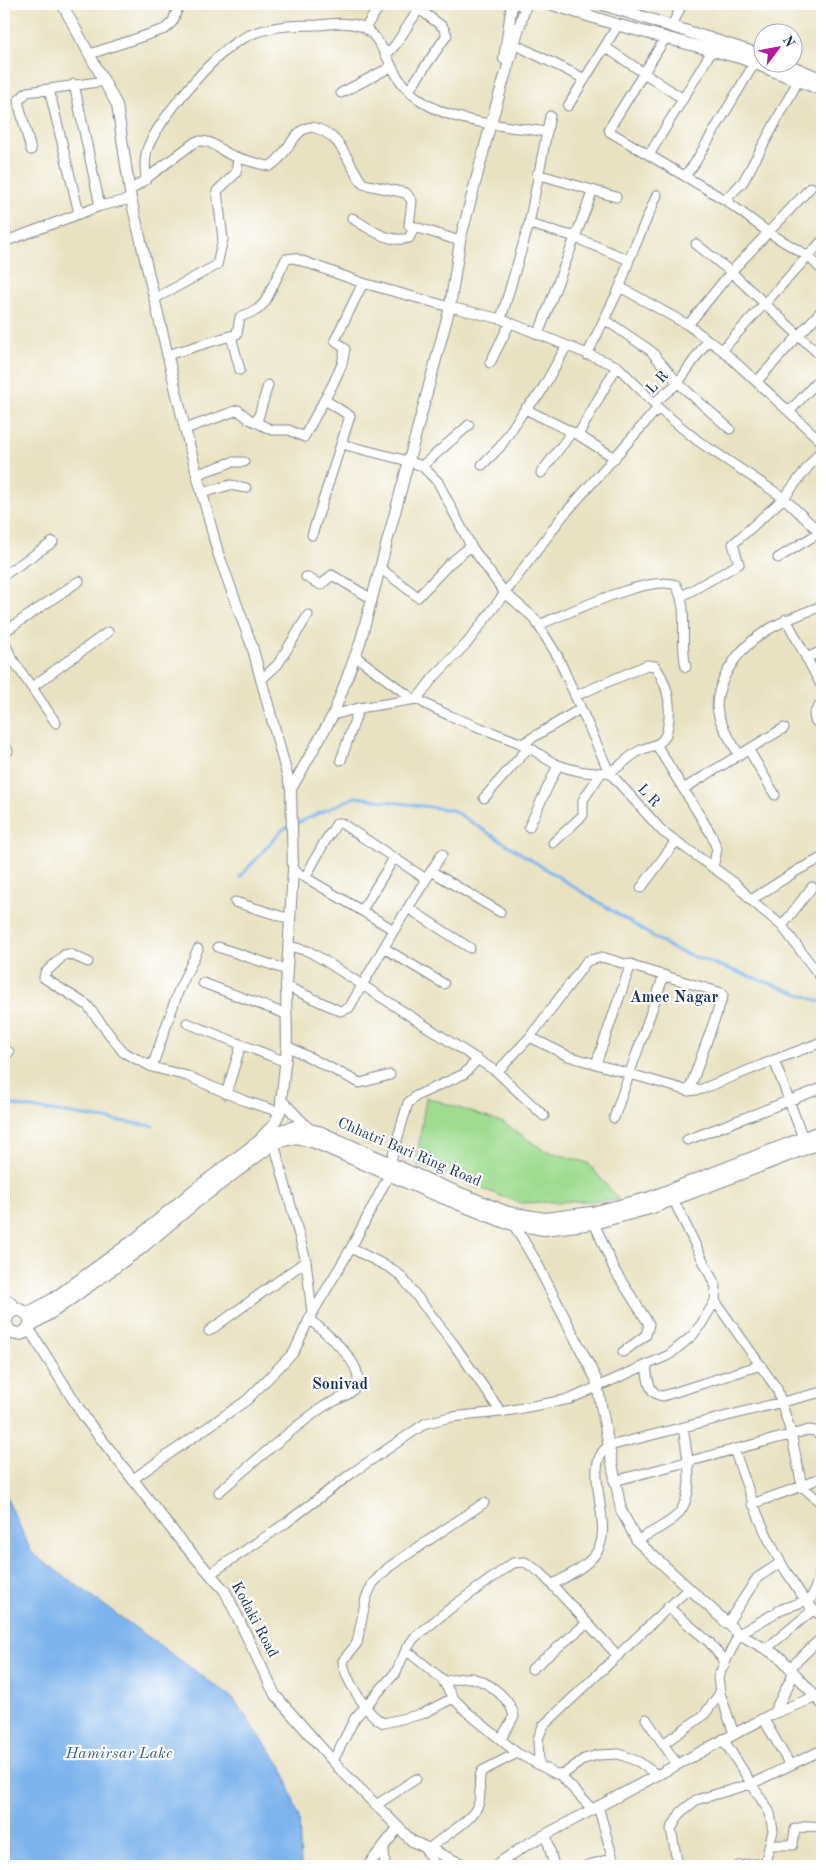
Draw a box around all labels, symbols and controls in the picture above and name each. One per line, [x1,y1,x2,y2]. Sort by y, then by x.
north arrow [754,22,804,72]
text: N [779,33,797,50]
street label: L R [644,369,672,397]
street label: L R [634,782,662,810]
district label: Amee Nagar [630,990,718,1006]
street label: Chhatri Bari Ring Road [335,1116,483,1190]
district label: Sonivad [312,1377,368,1393]
street label: Kodaki Road [228,1580,280,1661]
water label: Hamirsar Lake [64,1746,173,1762]

